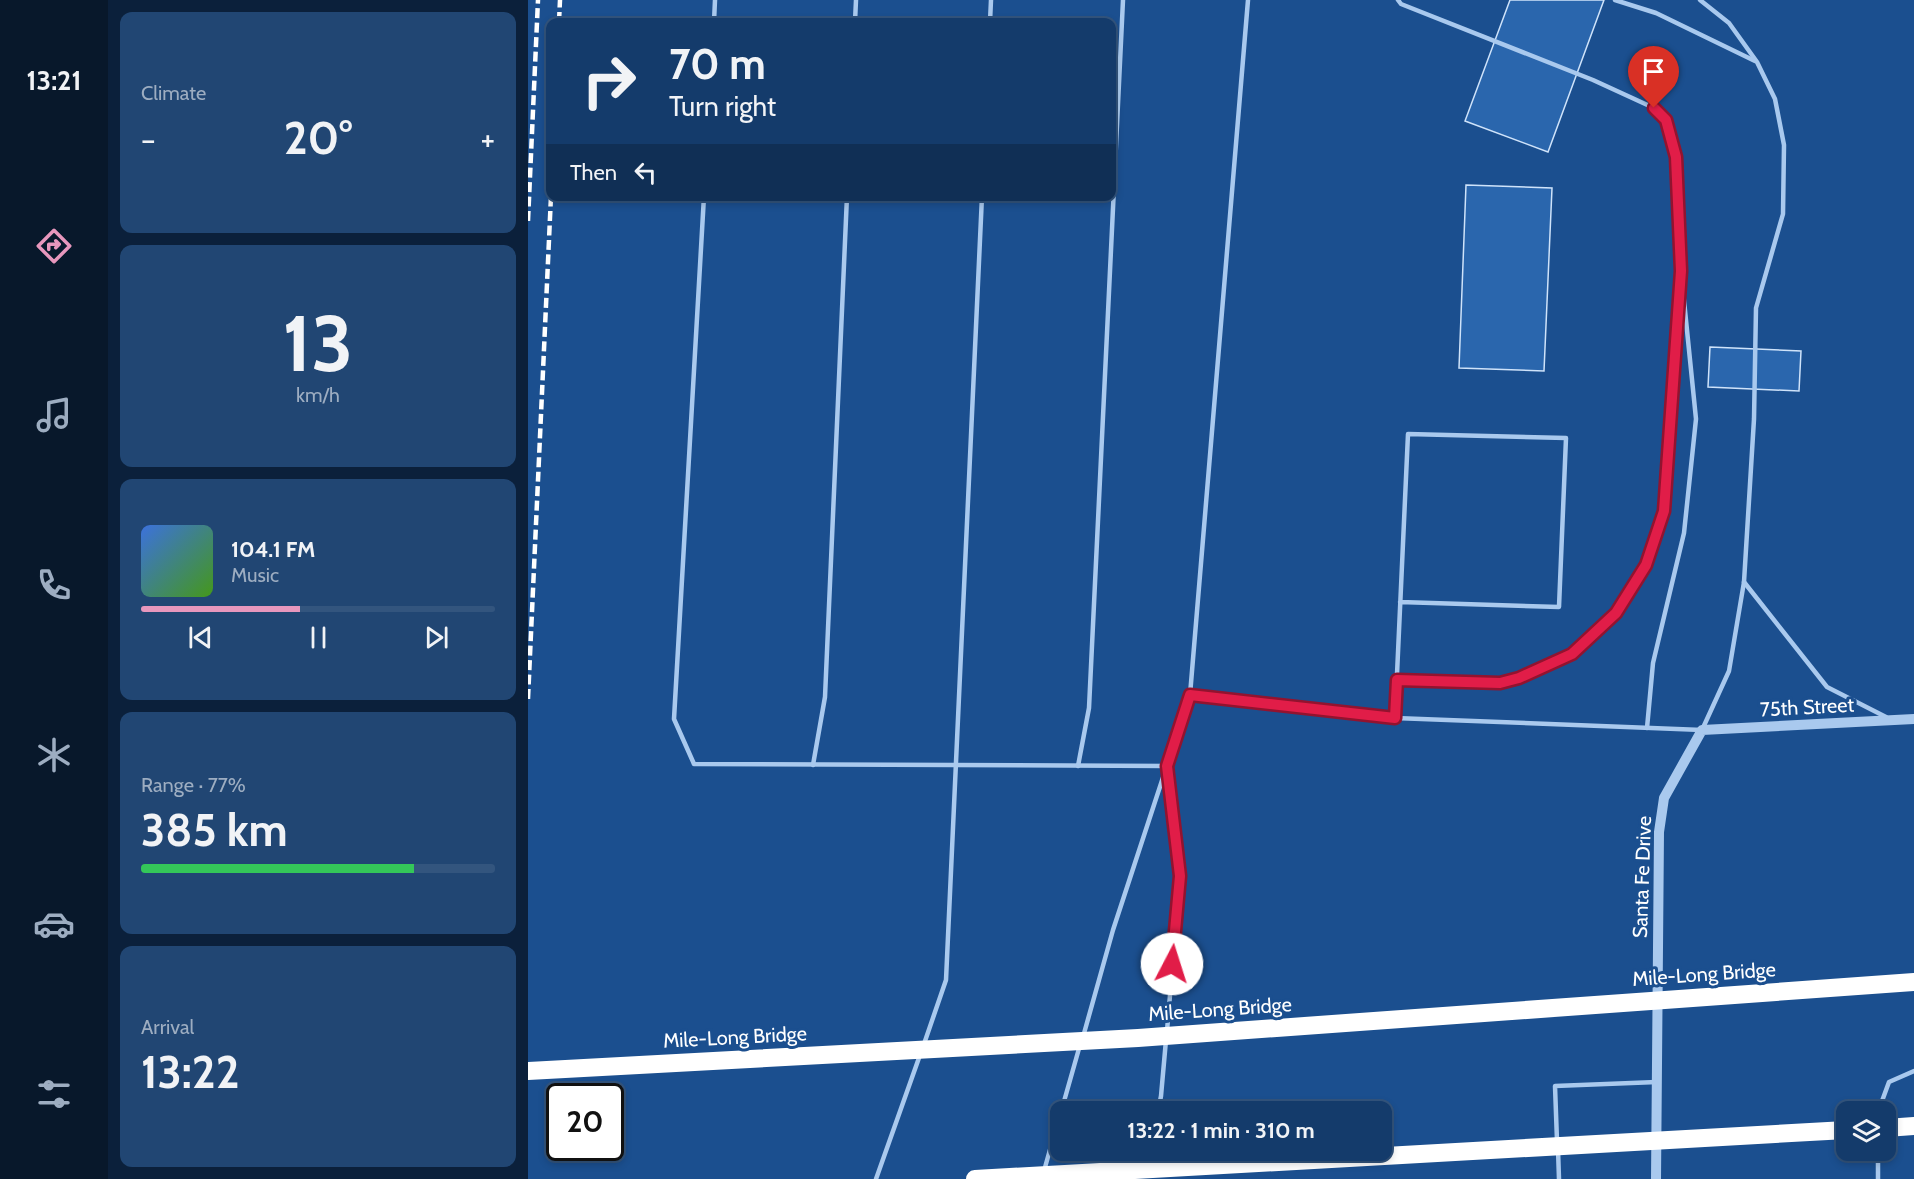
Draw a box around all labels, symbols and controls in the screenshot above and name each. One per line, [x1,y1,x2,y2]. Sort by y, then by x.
text: 70 m [669,38,766,90]
icon: right [570,42,648,120]
pin [1628,46,1679,108]
icon: arrive [1637,55,1670,88]
text: 13:21 [27,64,81,97]
text: Climate [141,81,206,105]
text: Turn right [669,90,776,123]
text: 20° [284,111,352,165]
text: − [141,119,156,159]
text: + [480,119,495,159]
icon: left [629,156,662,189]
text: Then [570,159,617,186]
icon: directions [33,225,75,267]
text: 13 [283,296,353,391]
text: km/h [296,383,340,407]
icon: music [33,394,75,436]
text: 104.1 FM [231,536,315,563]
text: Music [231,563,279,587]
icon: phone [33,564,75,606]
icon: previous [184,621,217,654]
icon: pause [302,621,335,654]
icon: next [420,621,453,654]
street label: 75th Street [1759,693,1855,721]
icon: climate [33,734,75,776]
text: Range · 77% [141,773,246,797]
text: 385 km [141,803,288,857]
street label: Santa Fe Drive [1628,815,1656,939]
icon: car [33,903,75,945]
position arrow [1140,932,1204,996]
street label: Mile-Long Bridge [1631,957,1777,991]
street label: Mile-Long Bridge [1147,992,1293,1026]
text: Arrival [141,1015,194,1039]
street label: Mile-Long Bridge [663,1021,807,1053]
text: 13:22 [141,1045,239,1099]
icon: filters [33,1073,75,1115]
speed limit sign: 20 [546,1083,624,1161]
map controls [1836,1101,1896,1161]
button: layers [1836,1101,1896,1161]
text: 13:22 · 1 min · 310 m [1127,1117,1315,1144]

